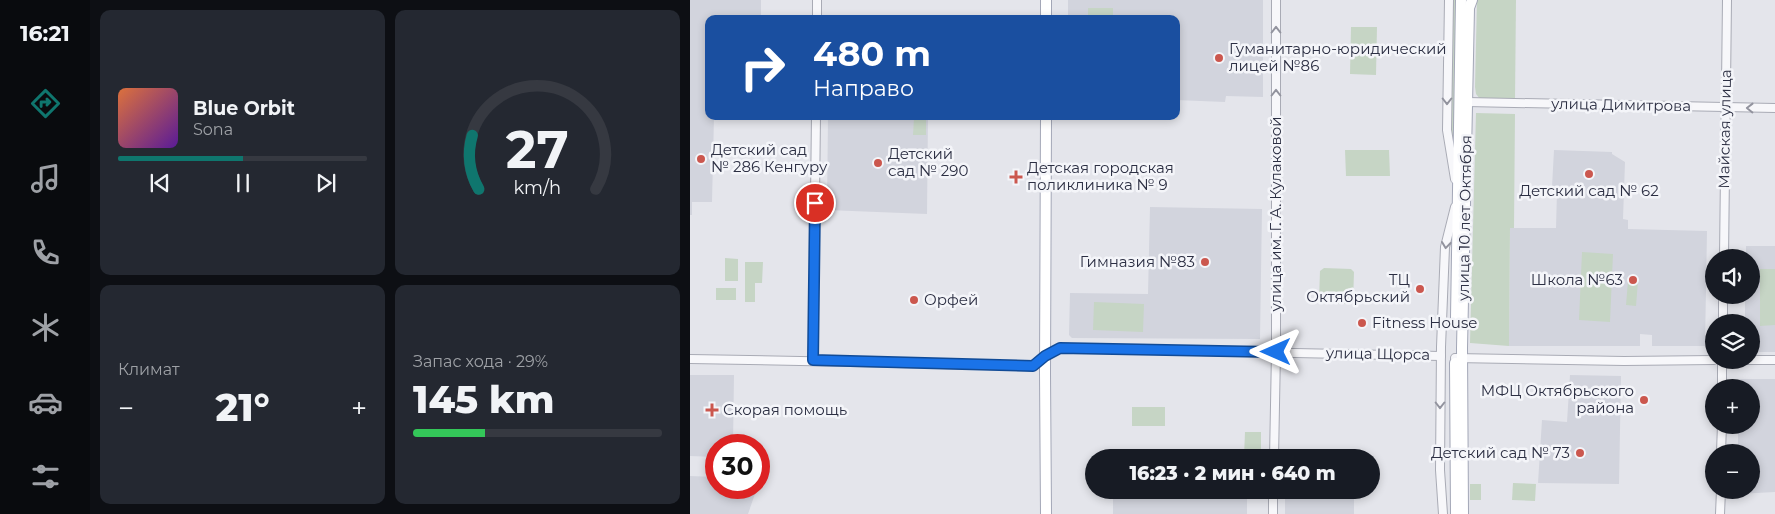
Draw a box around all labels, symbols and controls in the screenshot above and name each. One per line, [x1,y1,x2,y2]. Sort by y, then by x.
text: 16:21 [20,20,70,47]
one-way arrow [1271,25,1281,33]
text: 480 m [813,32,931,75]
icon: right [730,35,795,100]
place label: Гуманитарно-юридический лицей №86 [1229,39,1447,75]
marker: Гуманитарно-юридический лицей №86 [1213,52,1225,64]
street label: Майская улица [1714,69,1735,189]
text: Направо [813,75,914,102]
icon: directions [28,86,63,121]
one-way arrow [1271,89,1281,96]
street label: улица Димитрова [1550,94,1691,115]
text: Blue Orbit [193,97,295,120]
one-way arrow [1442,98,1452,105]
one-way arrow [1746,103,1754,113]
street label: улица им. Г. А. Кулаковой [1266,116,1285,313]
text: 27 [506,118,569,181]
text: Sona [193,120,233,139]
street label: улица 10 лет Октября [1454,135,1475,302]
place label: Детский сад № 286 Кенгуру [711,140,828,176]
place label: Детский сад № 290 [888,144,968,180]
marker: Детский сад № 286 Кенгуру [695,153,707,165]
marker: Детский сад № 290 [872,157,884,169]
place label: Детская городская поликлиника № 9 [1027,158,1174,194]
icon: music [28,161,63,196]
marker: Детский сад № 62 [1583,168,1595,180]
icon: previous [146,169,174,197]
icon: pause [229,169,257,197]
icon: next [312,169,340,197]
marker: Детская городская поликлиника № 9 [1009,170,1023,184]
text: km/h [514,177,561,198]
place label: Детский сад № 62 [1519,181,1659,200]
pin [794,182,836,224]
icon: arrive [801,189,829,217]
icon: phone [28,235,63,270]
one-way arrow [1441,241,1452,249]
map controls [1705,249,1760,499]
button: sound [1705,249,1760,304]
place label: Гимназия №83 [1080,252,1195,271]
marker: Гимназия №83 [1199,256,1211,268]
place label: ТЦ Октябрьский [1306,270,1410,306]
place label: Школа №63 [1531,270,1623,289]
marker: Школа №63 [1627,274,1639,286]
marker: ТЦ Октябрьский [1414,283,1426,295]
place label: Орфей [924,290,978,309]
marker: Орфей [908,294,920,306]
icon: climate [28,310,63,345]
place label: Fitness House [1372,313,1477,332]
button: layers [1705,314,1760,369]
marker: Fitness House [1356,317,1368,329]
position arrow [1249,325,1301,377]
street label: улица Щорса [1325,343,1430,364]
text: Запас хода · 29% [413,352,548,371]
text: Климат [118,360,180,379]
text: 145 km [413,376,554,423]
button: + [1705,379,1760,434]
place label: МФЦ Октябрьского района [1481,381,1634,417]
text: 21° [216,384,270,431]
icon: car [28,385,63,420]
text: − [118,391,134,425]
text: + [351,391,367,425]
marker: МФЦ Октябрьского района [1638,394,1650,406]
place label: Скорая помощь [723,400,847,419]
one-way arrow [1435,402,1445,409]
marker: Скорая помощь [705,403,719,417]
speed limit sign: 30 [705,434,770,499]
place label: Детский сад № 73 [1431,443,1570,462]
button: − [1705,444,1760,499]
marker: Детский сад № 73 [1574,447,1586,459]
icon: filters [28,459,63,494]
text: 16:23 · 2 мин · 640 m [1129,462,1336,485]

